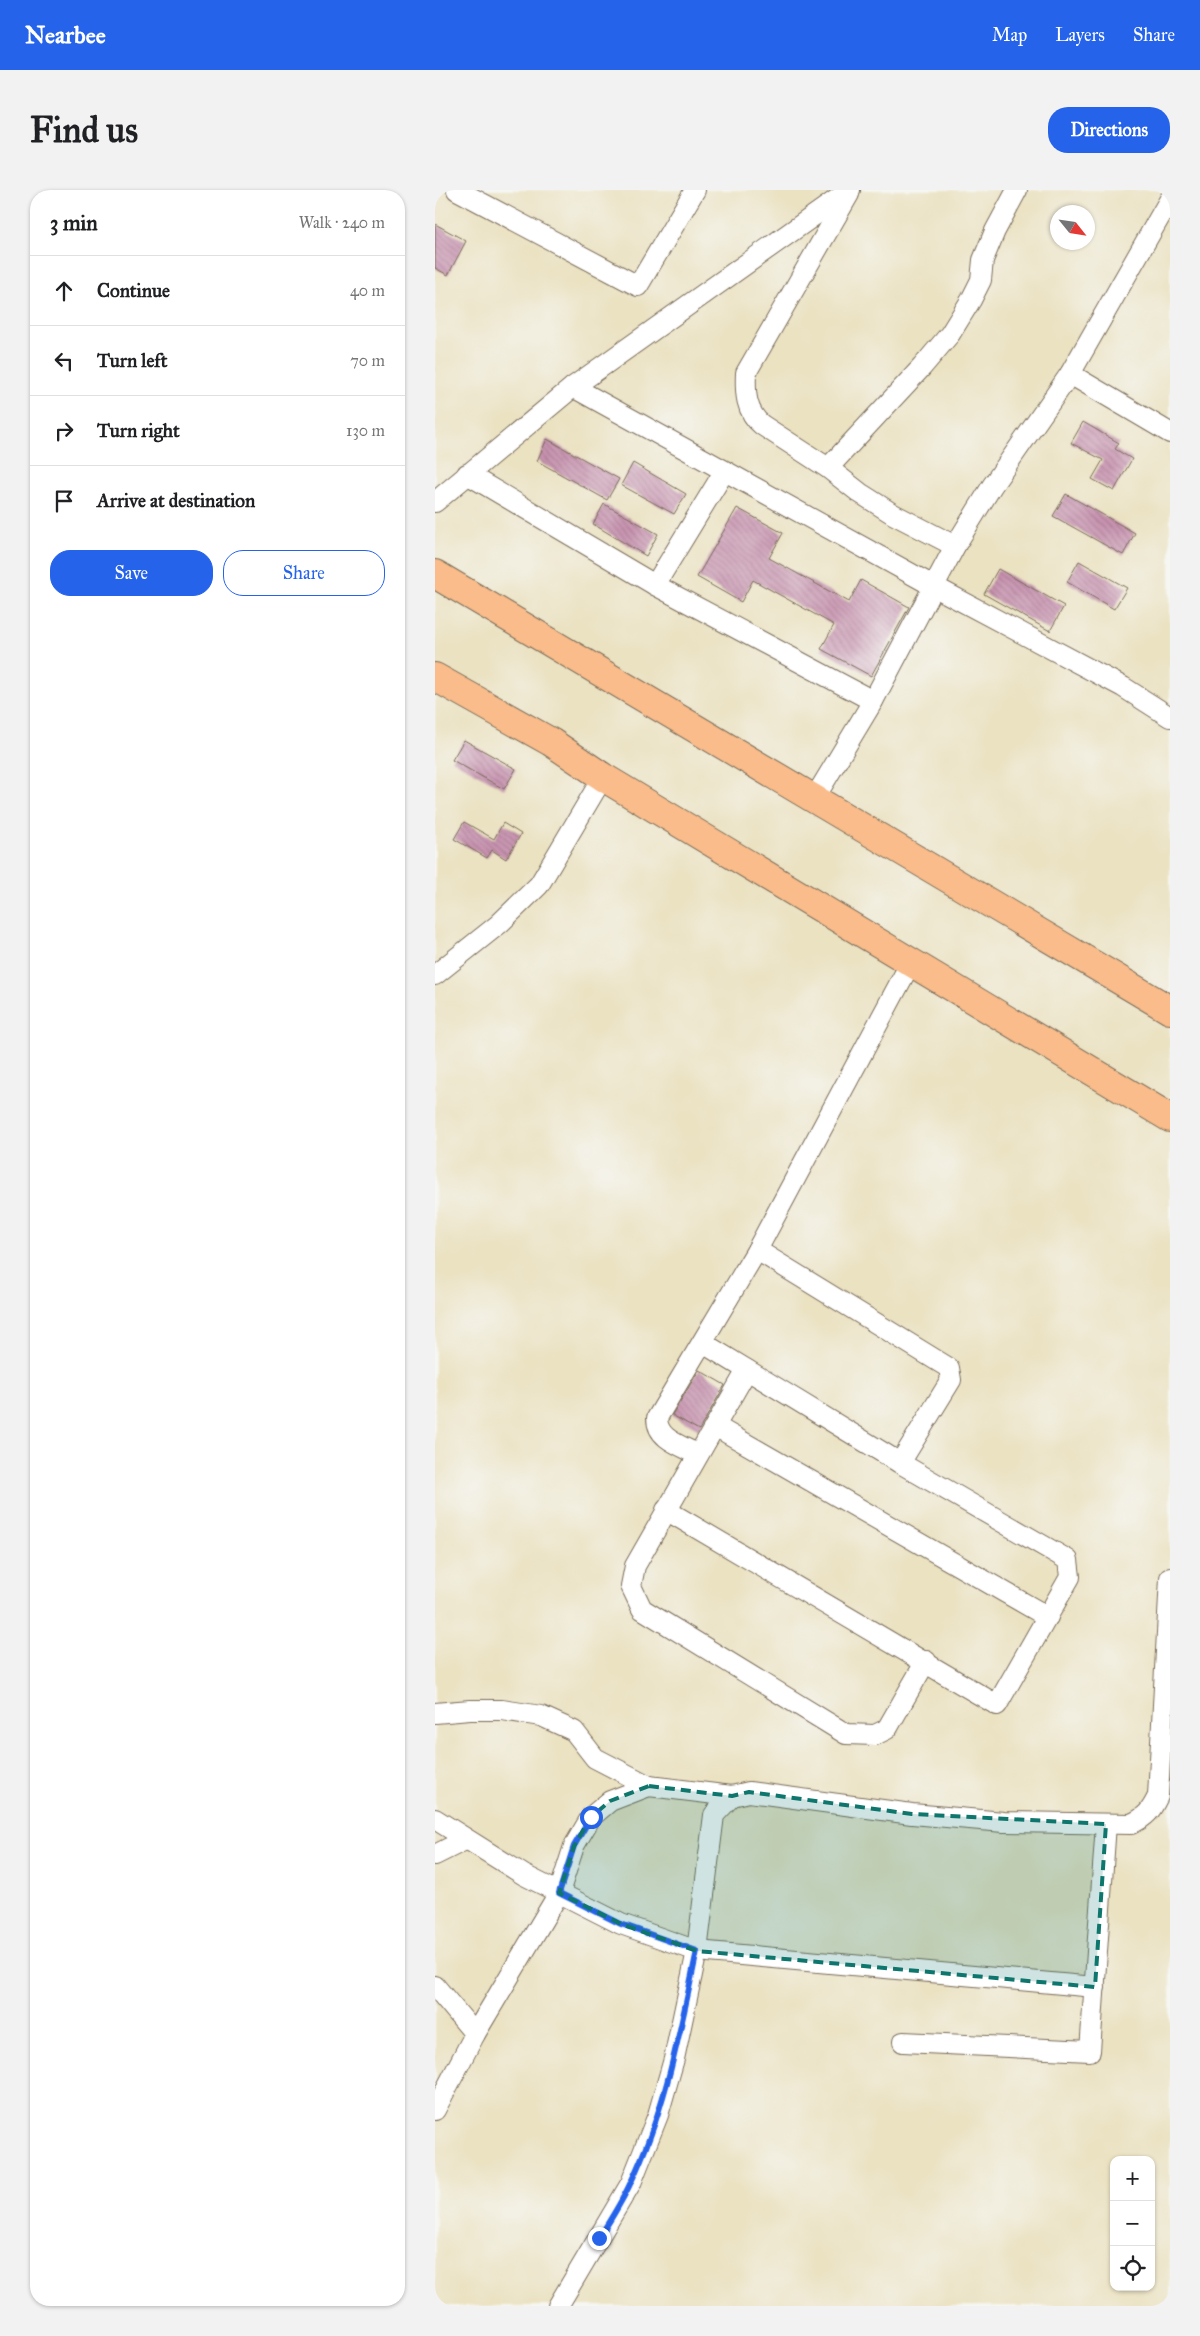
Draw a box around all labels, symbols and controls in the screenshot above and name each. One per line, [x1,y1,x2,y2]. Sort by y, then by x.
text: Nearbee [25,20,106,50]
text: Map [992,24,1027,46]
text: Layers [1055,24,1105,46]
text: Share [1133,24,1175,46]
button: Directions [1048,107,1170,153]
text: Find us [30,109,138,152]
north arrow [1050,205,1095,250]
text: 3 min [50,210,98,236]
text: Walk · 240 m [299,213,385,232]
icon: ahead [50,277,78,305]
text: Continue [97,279,170,302]
text: 40 m [350,281,385,300]
icon: left [50,347,78,375]
text: Turn left [97,349,167,372]
text: 70 m [350,351,385,370]
icon: right [50,417,78,445]
text: Turn right [97,419,180,442]
text: 130 m [346,421,385,440]
icon: arrive [50,487,78,515]
text: Arrive at destination [97,489,255,512]
button: Save [50,550,213,596]
button: Share [223,550,385,596]
route start [580,1806,603,1829]
map controls [1110,2156,1155,2291]
button: + [1110,2156,1155,2201]
button: − [1110,2201,1155,2246]
route end [588,2227,611,2250]
button: locate [1110,2246,1155,2291]

